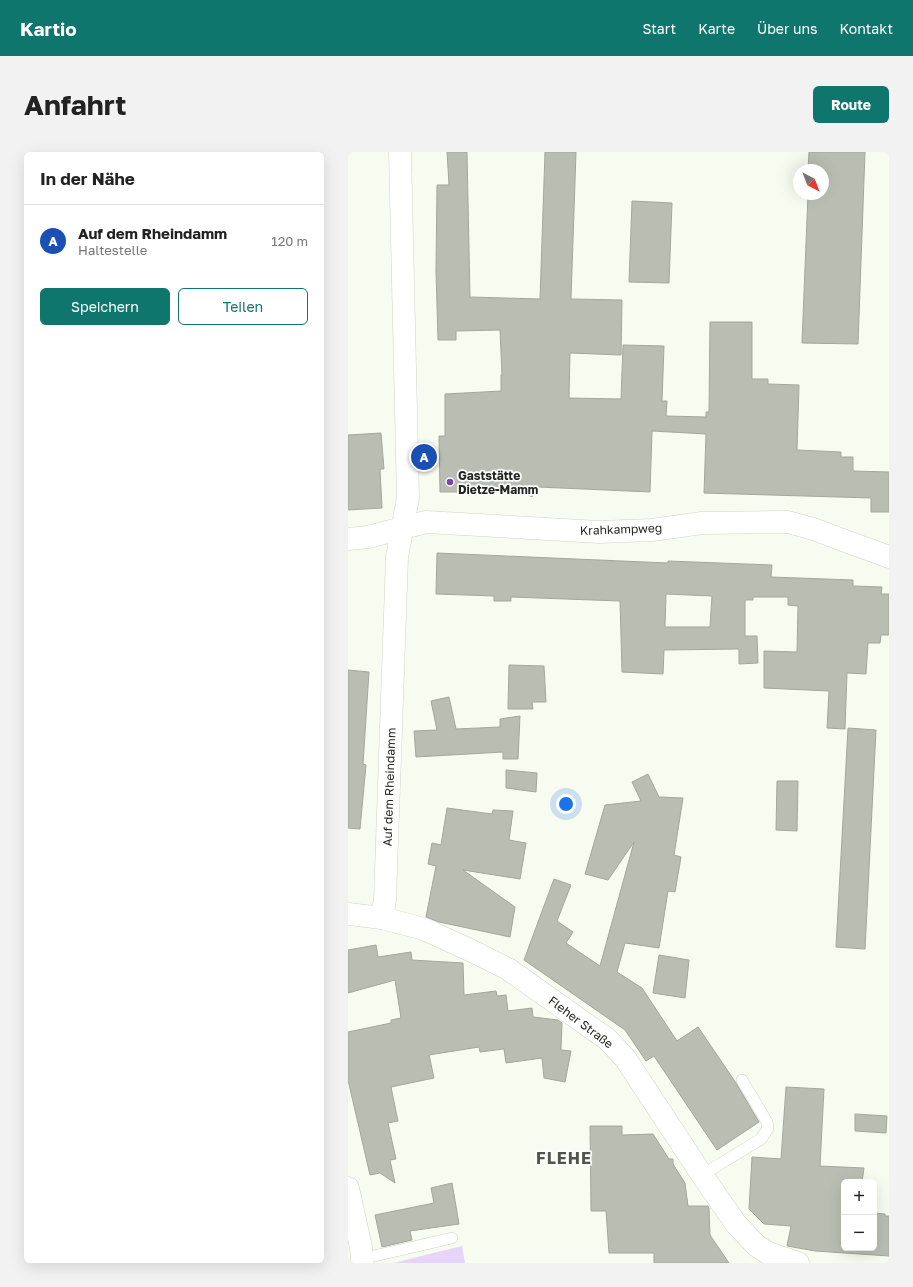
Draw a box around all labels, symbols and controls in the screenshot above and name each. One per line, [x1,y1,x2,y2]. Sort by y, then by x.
text: Kartio [20,17,77,40]
text: Start [643,20,676,37]
text: Karte [698,20,735,37]
text: Über uns [757,20,817,37]
text: Kontakt [839,20,893,37]
button: Route [813,86,889,123]
text: Anfahrt [24,88,126,121]
north arrow [793,164,829,200]
text: In der Nähe [40,168,135,189]
text: Auf dem Rheindamm [78,224,227,242]
text: A [48,233,58,249]
text: 120 m [271,233,308,249]
text: Haltestelle [78,242,147,258]
button: Speichern [40,288,170,325]
button: Teilen [178,288,308,325]
pin: A [411,442,437,472]
place label: Gaststätte Dietze-Mamm [458,468,538,497]
marker: Gaststätte Dietze-Mamm [445,477,455,487]
street label: Krahkampweg [580,520,662,538]
street label: Auf dem Rheindamm [379,727,399,847]
your location [556,794,576,814]
street label: Fleher Straße [546,993,616,1051]
district label: FLEHE [536,1148,592,1168]
map controls [841,1179,877,1251]
button: + [841,1179,877,1215]
button: − [841,1215,877,1251]

